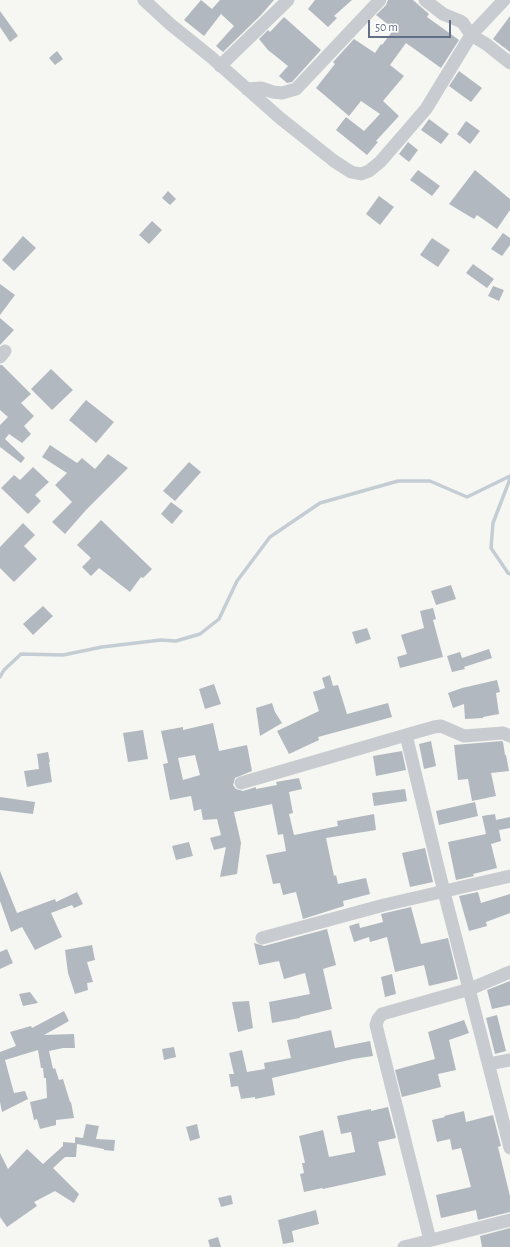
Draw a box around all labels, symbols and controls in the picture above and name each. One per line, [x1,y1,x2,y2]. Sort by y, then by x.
scale bar [370,12,453,38]
text: 50 m [375,21,398,33]

